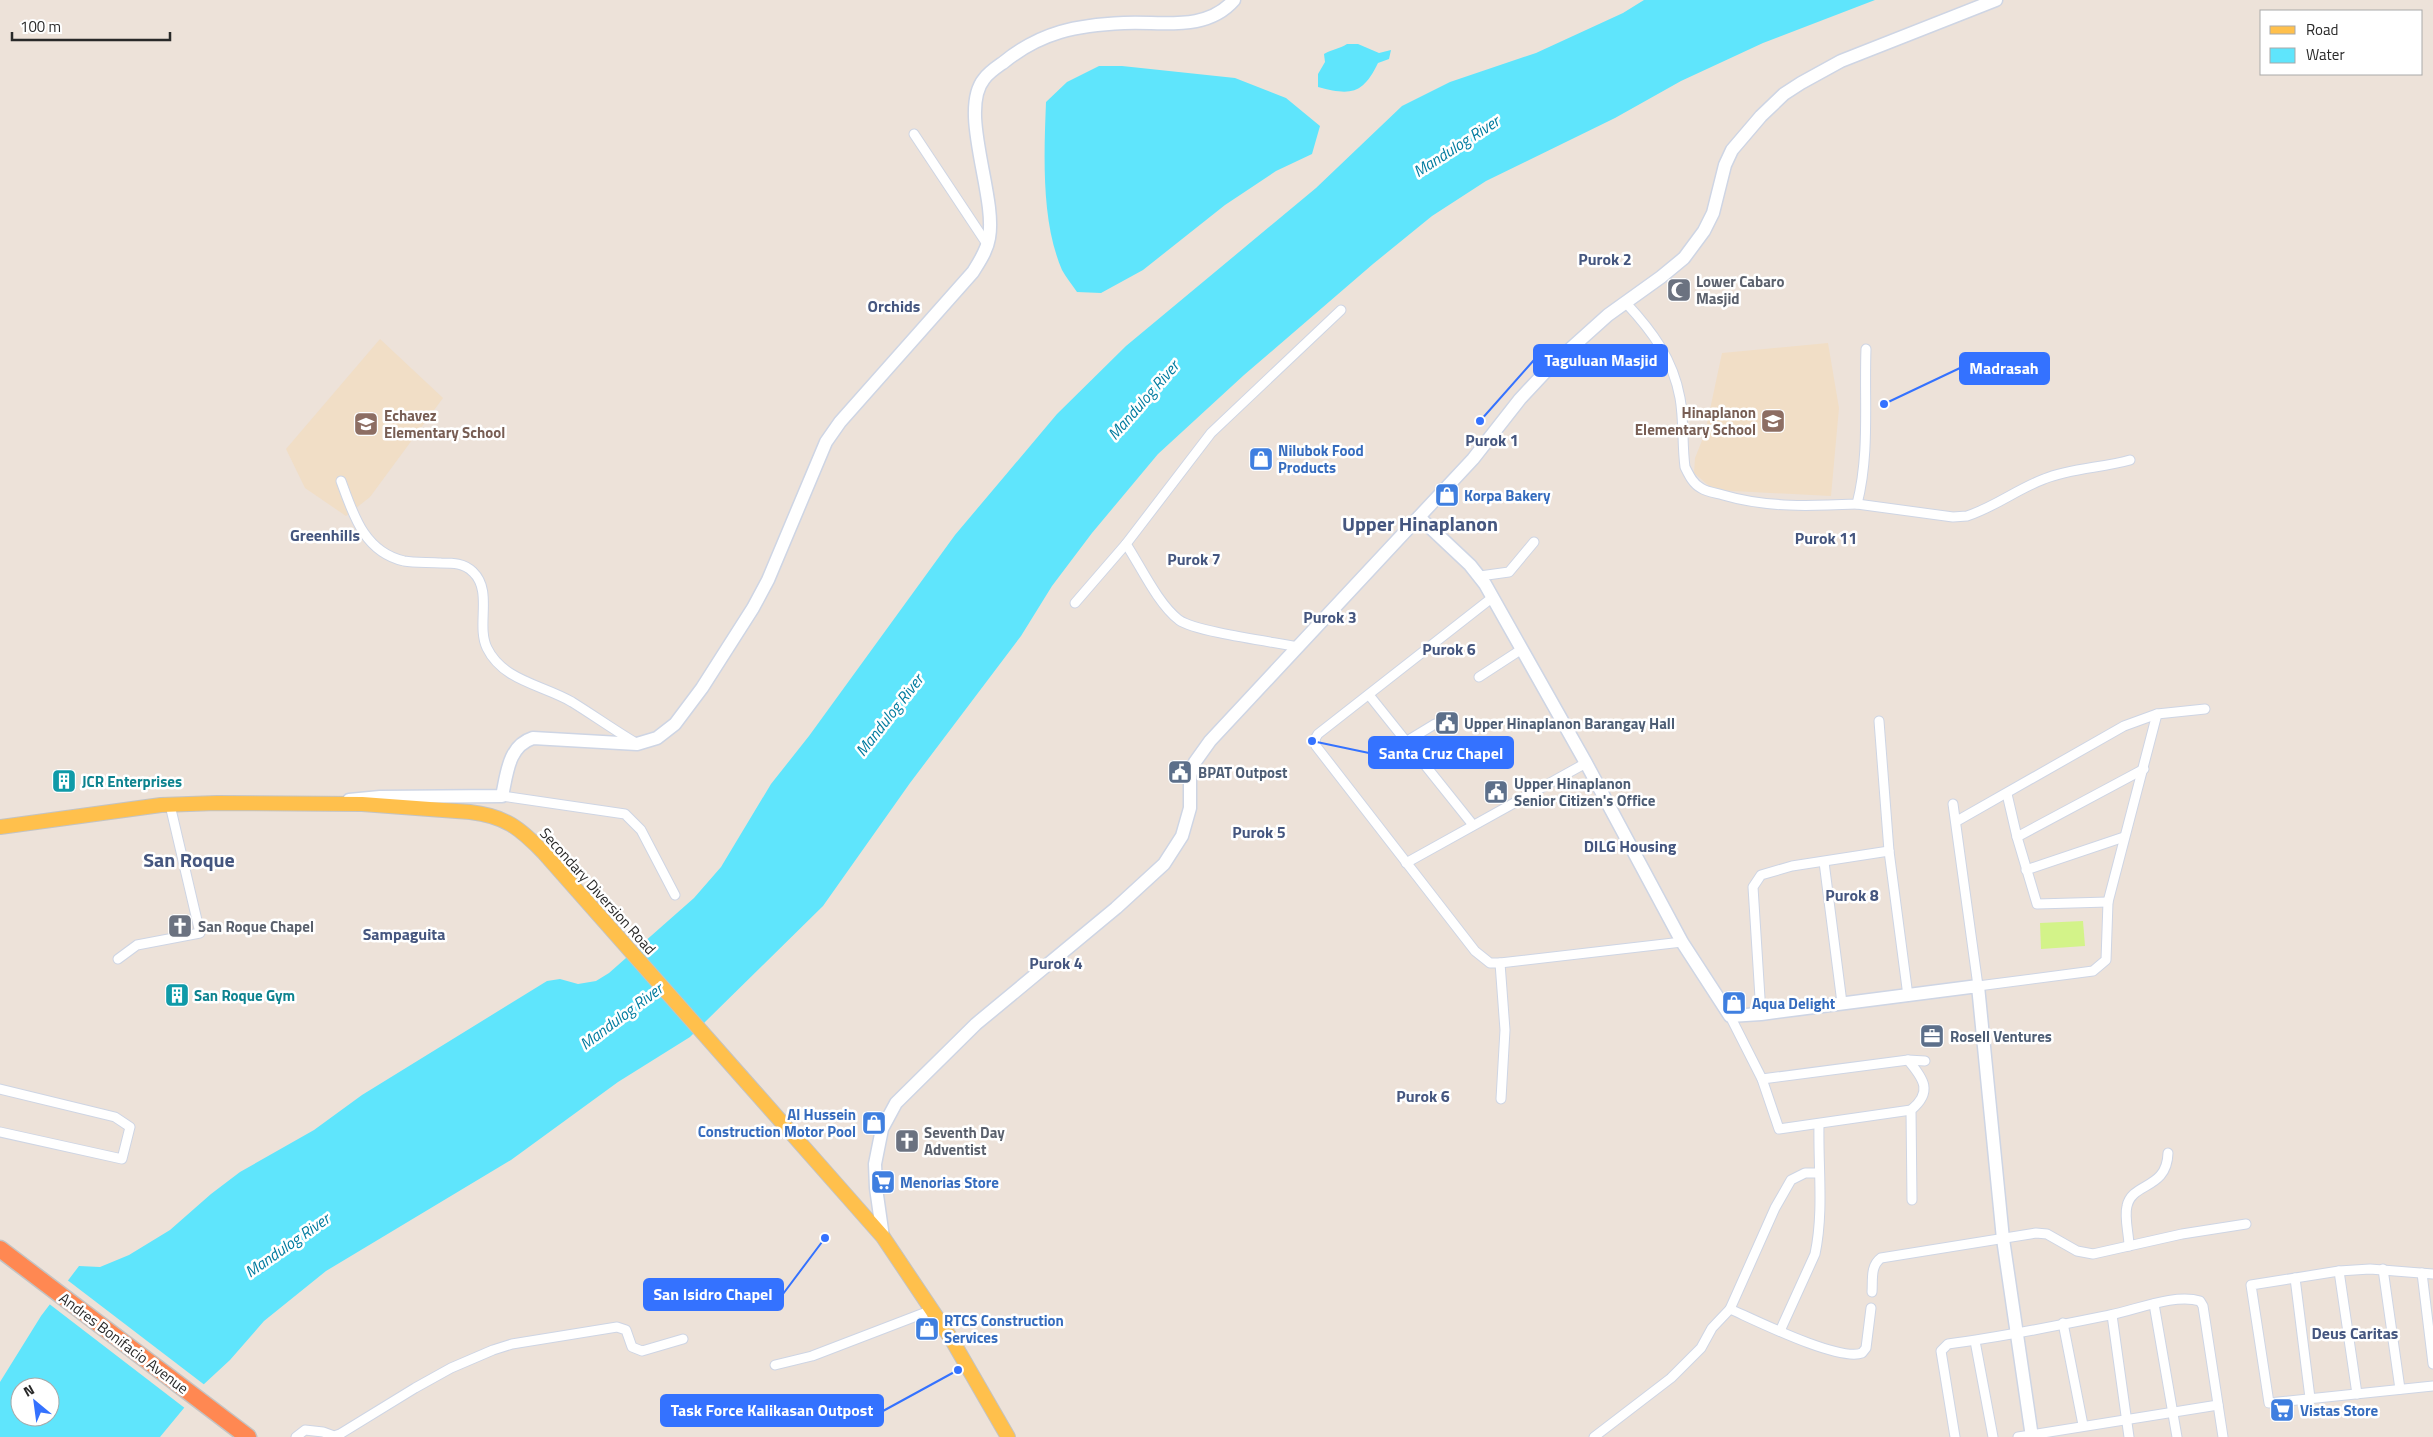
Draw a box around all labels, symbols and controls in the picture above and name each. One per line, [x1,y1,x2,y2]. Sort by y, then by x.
scale bar [12,10,170,42]
legend [2260,10,2423,75]
text: 100 m [20,15,61,38]
text: Road [2306,18,2338,41]
text: Water [2306,43,2345,66]
water label: Mandulog River [1408,108,1505,183]
district label: Purok 2 [1578,247,1632,271]
place label: Lower Cabaro Masjid [1696,270,1784,310]
mosque icon: Lower Cabaro Masjid [1666,277,1692,303]
district label: Orchids [868,294,920,318]
callout: Taguluan Masjid [1534,345,1667,376]
text: Taguluan Masjid [1544,348,1658,372]
water label: Mandulog River [1102,353,1186,445]
callout: Madrasah [1960,353,2049,384]
text: Madrasah [1969,356,2039,380]
place label: Hinaplanon Elementary School [1635,401,1756,441]
place label: Echavez Elementary School [384,404,505,444]
school or university icon: Hinaplanon Elementary School [1760,408,1786,434]
school or university icon: Echavez Elementary School [353,411,379,437]
district label: Purok 1 [1465,428,1519,452]
place label: Nilubok Food Products [1278,439,1364,479]
shop icon: Nilubok Food Products [1248,446,1274,472]
shop icon: Korpa Bakery [1434,482,1460,508]
place label: Korpa Bakery [1464,484,1551,507]
district label: Upper Hinaplanon [1342,508,1498,539]
district label: Greenhills [290,523,360,547]
district label: Purok 11 [1795,526,1857,550]
district label: Purok 7 [1167,547,1221,571]
district label: Purok 3 [1303,605,1357,629]
district label: Purok 6 [1422,637,1476,661]
water label: Mandulog River [849,667,930,761]
public building icon: Upper Hinaplanon Barangay Hall [1434,710,1460,736]
place label: Upper Hinaplanon Barangay Hall [1464,712,1675,735]
callout: Santa Cruz Chapel [1369,737,1513,768]
text: Santa Cruz Chapel [1379,741,1503,765]
public building icon: BPAT Outpost [1167,759,1193,785]
place label: BPAT Outpost [1198,761,1288,784]
building icon: JCR Enterprises [51,768,77,794]
place label: JCR Enterprises [82,770,182,793]
place label: Upper Hinaplanon Senior Citizen's Office [1514,772,1656,812]
public building icon: Upper Hinaplanon Senior Citizen's Office [1483,779,1509,805]
district label: Purok 5 [1232,820,1286,844]
street label: Secondary Diversion Road [535,822,661,960]
district label: DILG Housing [1584,834,1677,858]
district label: San Roque [143,844,235,875]
district label: Purok 8 [1825,883,1879,907]
church icon: San Roque Chapel [167,913,193,939]
place label: San Roque Chapel [198,915,314,938]
district label: Sampaguita [363,922,445,946]
district label: Purok 4 [1029,951,1083,975]
water label: Mandulog River [574,976,669,1055]
building icon: San Roque Gym [164,982,190,1008]
place label: San Roque Gym [194,984,295,1007]
shop icon: Aqua Delight [1721,990,1747,1016]
place label: Aqua Delight [1752,992,1836,1015]
office icon: Rosell Ventures [1919,1023,1945,1049]
place label: Rosell Ventures [1950,1025,2052,1048]
district label: Purok 6 [1396,1084,1450,1108]
place label: Al Hussein Construction Motor Pool [698,1103,856,1143]
shop icon: Al Hussein Construction Motor Pool [861,1110,887,1136]
place label: Seventh Day Adventist [924,1121,1005,1161]
church icon: Seventh Day Adventist [894,1128,920,1154]
supermarket icon: Menorias Store [870,1169,896,1195]
place label: Menorias Store [900,1171,999,1194]
water label: Mandulog River [240,1206,336,1283]
callout: San Isidro Chapel [644,1279,783,1310]
text: San Isidro Chapel [653,1282,773,1306]
street label: Andres Bonifacio Avenue [54,1287,194,1399]
place label: RTCS Construction Services [944,1309,1064,1349]
shop icon: RTCS Construction Services [914,1316,940,1342]
district label: Deus Caritas [2312,1321,2398,1345]
north arrow [10,1377,60,1427]
text: N [19,1379,38,1402]
callout: Task Force Kalikasan Outpost [661,1395,883,1426]
supermarket icon: Vistas Store [2269,1397,2295,1423]
text: Task Force Kalikasan Outpost [671,1398,873,1422]
place label: Vistas Store [2300,1399,2379,1422]

